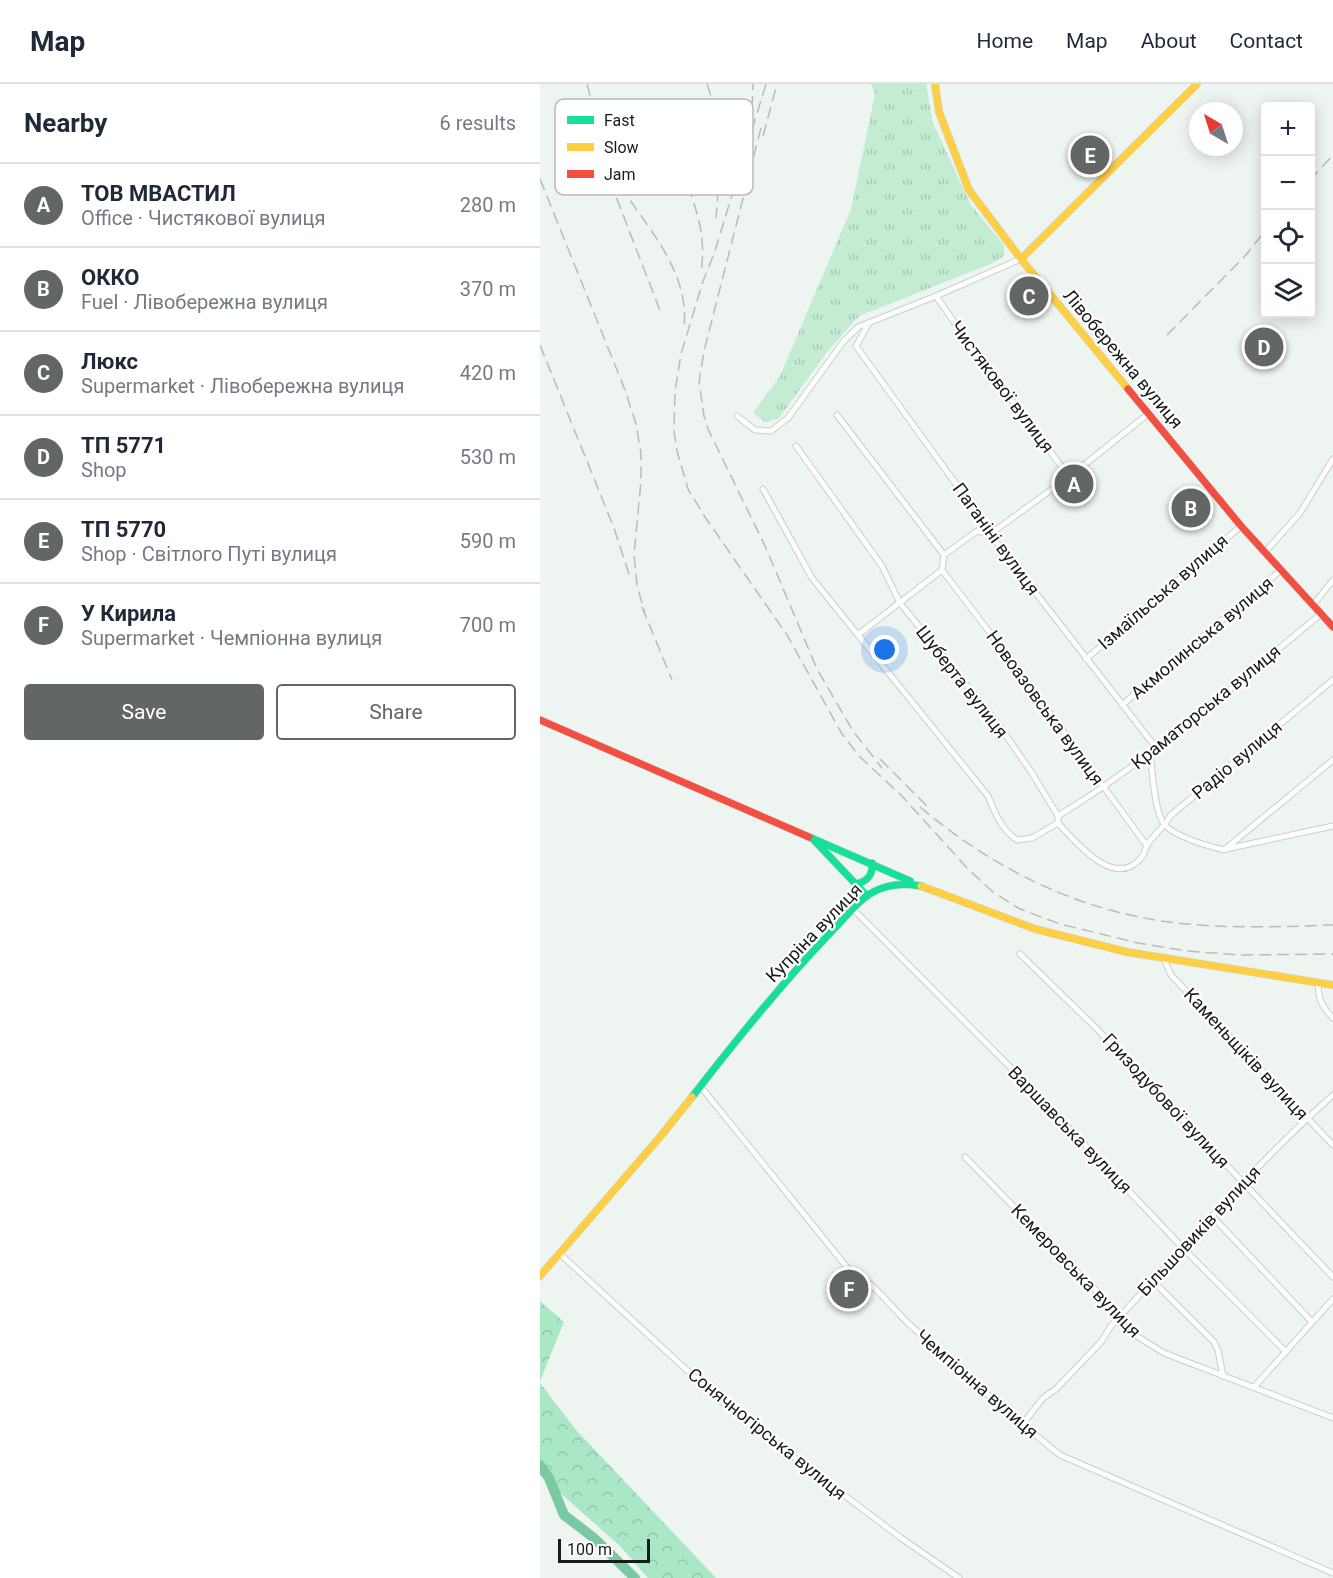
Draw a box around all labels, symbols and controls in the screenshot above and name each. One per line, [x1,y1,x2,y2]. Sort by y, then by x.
text: Map [30,25,85,58]
text: Home [977,29,1033,53]
text: Map [1066,29,1108,53]
text: About [1141,29,1197,53]
text: Contact [1230,29,1303,53]
legend [555,99,753,195]
north arrow [1189,102,1243,156]
map controls [1261,102,1315,318]
button: + [1261,102,1315,156]
text: Nearby [24,108,107,138]
text: 6 results [440,111,516,135]
text: Fast [604,111,635,130]
pin: E [1070,132,1110,178]
text: Slow [604,138,639,157]
button: − [1261,156,1315,210]
text: Jam [604,165,636,184]
text: ТОВ МВАСТИЛ [81,181,236,206]
text: A [37,193,50,217]
text: 280 m [460,193,516,217]
text: Office · Чистякової вулиця [81,206,326,230]
button: locate [1261,210,1315,264]
button: layers [1261,264,1315,318]
text: ОККО [81,265,139,290]
pin: C [1010,274,1048,318]
text: B [37,277,50,301]
text: 370 m [460,277,516,301]
street label: Лівобережна вулиця [1059,285,1188,432]
text: Fuel · Лівобережна вулиця [81,290,328,314]
street label: Чистякової вулиця [946,317,1059,457]
pin: D [1244,324,1284,370]
text: Люкс [81,349,138,374]
text: C [37,361,50,385]
text: 420 m [460,361,516,385]
text: Supermarket · Лівобережна вулиця [81,374,404,398]
text: ТП 5771 [81,433,166,458]
text: D [37,445,50,469]
text: 530 m [460,445,516,469]
text: Shop [81,458,127,482]
pin: A [1054,462,1094,506]
street label: Паганіні вулиця [949,478,1044,599]
pin: B [1172,486,1210,530]
text: ТП 5770 [81,517,166,542]
text: E [38,529,49,553]
text: 590 m [460,529,516,553]
street label: Ізмаїльська вулиця [1094,530,1232,654]
text: Shop · Світлого Путі вулиця [81,542,337,566]
street label: Акмолинська вулиця [1126,572,1277,703]
text: У Кирила [81,601,176,626]
text: F [38,613,49,637]
text: 700 m [460,613,516,637]
street label: Шуберта вулиця [912,621,1013,742]
text: Supermarket · Чемпіонна вулиця [81,626,382,650]
street label: Новоазовська вулиця [982,626,1109,789]
your location [870,635,899,664]
street label: Краматорська вулиця [1127,640,1285,773]
button: Save [24,684,264,740]
button: Share [276,684,516,740]
street label: Радіо вулиця [1187,716,1286,803]
street label: Купріна вулиця [761,879,866,986]
street label: Каменьщіків вулиця [1180,983,1313,1124]
street label: Гризодубової вулиця [1099,1029,1234,1172]
street label: Варшавська вулиця [1004,1062,1137,1198]
street label: Більшовиків вулиця [1133,1161,1264,1300]
street label: Кемеровська вулиця [1007,1200,1146,1342]
pin: F [830,1266,868,1312]
street label: Чемпіонна вулиця [912,1325,1043,1442]
street label: Сонячногірська вулиця [684,1363,851,1504]
scale bar [558,1536,650,1564]
text: 100 m [567,1540,612,1559]

